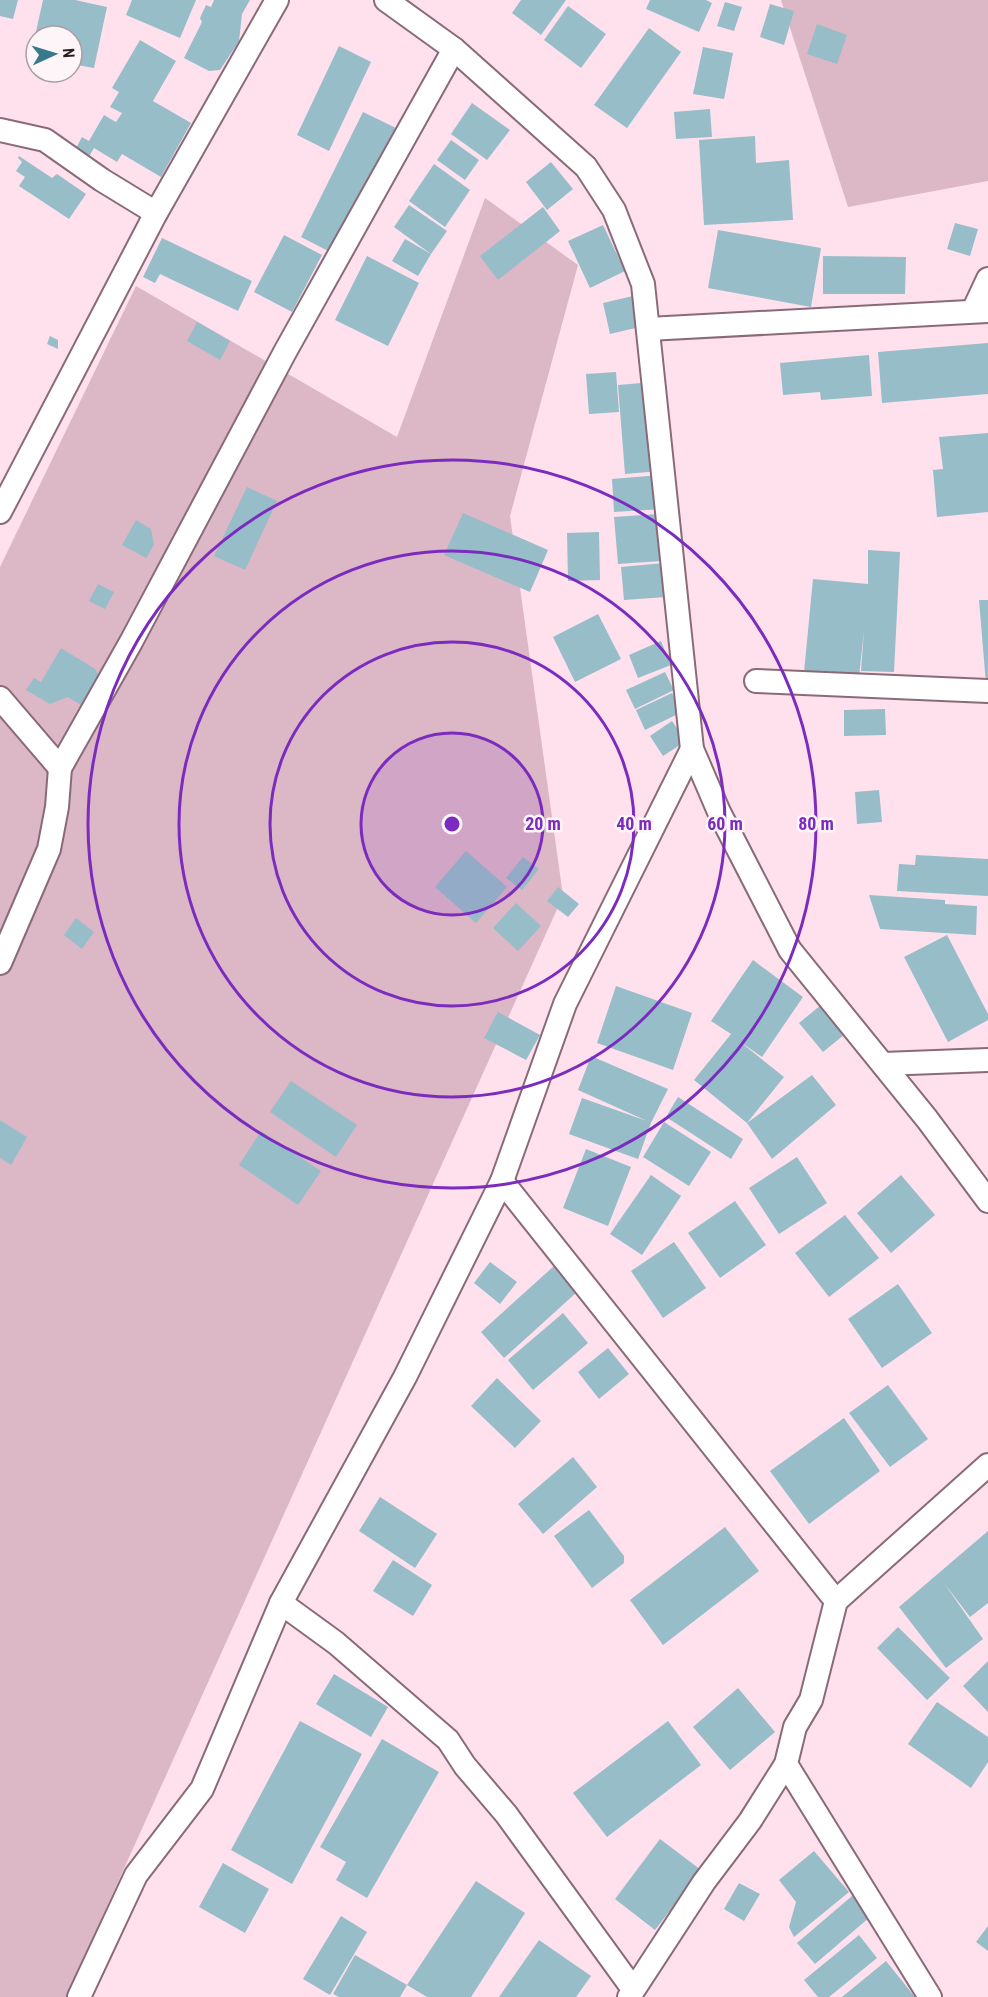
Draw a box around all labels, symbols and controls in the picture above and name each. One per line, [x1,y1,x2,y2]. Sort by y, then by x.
north arrow [24,24,84,84]
text: N [59,47,78,59]
text: 20 m [525,813,561,834]
text: 40 m [616,813,652,834]
text: 60 m [707,813,743,834]
text: 80 m [798,813,834,834]
centre of rings [442,814,462,834]

